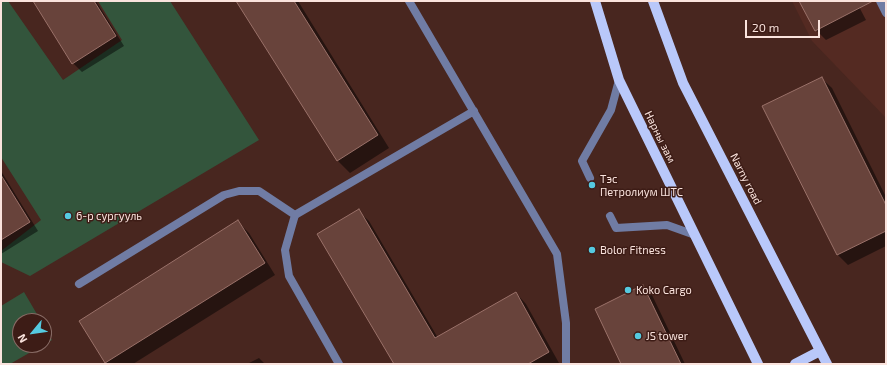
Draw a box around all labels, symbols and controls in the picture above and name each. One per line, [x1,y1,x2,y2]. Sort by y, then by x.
scale bar [747,12,822,38]
text: 20 m [752,20,779,34]
street label: Нарны зам [642,109,678,165]
street label: Narny road [727,151,765,207]
place label: Тэс Петролиум ШТС [600,172,683,198]
marker: Тэс Петролиум ШТС [587,180,597,190]
place label: 6-р сургууль [76,209,142,223]
marker: 6-р сургууль [63,211,73,221]
place label: Bolor Fitness [600,243,666,257]
marker: Bolor Fitness [587,245,597,255]
place label: Koko Cargo [636,283,692,297]
marker: Koko Cargo [623,285,633,295]
north arrow [12,313,52,353]
place label: JS tower [646,329,688,343]
marker: JS tower [633,331,643,341]
text: N [14,332,30,345]

